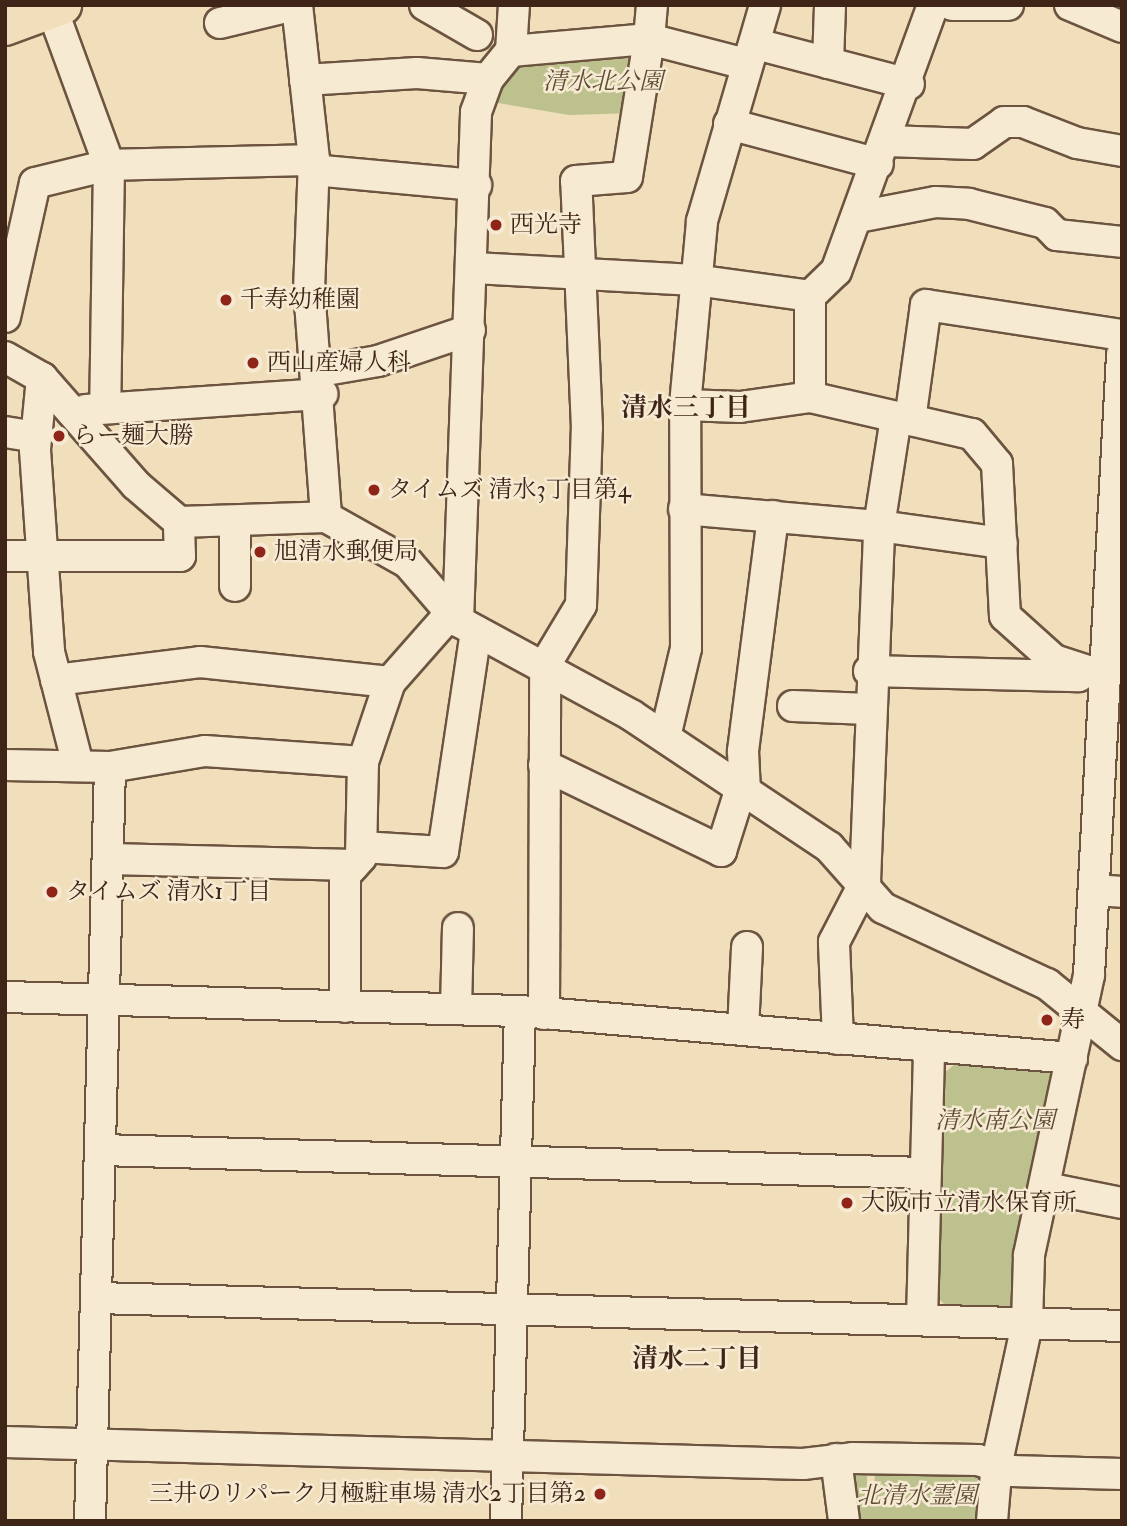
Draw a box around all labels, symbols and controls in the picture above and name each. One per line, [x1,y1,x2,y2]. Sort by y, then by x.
park label: 清水北公園 [543,68,663,96]
place label: 西光寺 [510,211,582,239]
marker: 西光寺 [488,217,504,233]
place label: 千寿幼稚園 [240,286,360,314]
marker: 千寿幼稚園 [218,292,234,308]
place label: 西山産婦人科 [267,349,411,377]
marker: 西山産婦人科 [245,355,261,371]
district label: 清水三丁目 [621,393,751,425]
place label: らー麺大勝 [73,422,193,450]
marker: らー麺大勝 [51,428,67,444]
place label: タイムズ 清水3丁目第4 [388,476,631,504]
marker: タイムズ 清水3丁目第4 [366,482,382,498]
place label: 旭清水郵便局 [274,538,418,566]
marker: 旭清水郵便局 [252,544,268,560]
place label: タイムズ 清水1丁目 [66,878,272,906]
marker: タイムズ 清水1丁目 [44,884,60,900]
place label: 寿 [1061,1006,1085,1034]
marker: 寿 [1039,1012,1055,1028]
park label: 清水南公園 [935,1107,1055,1135]
place label: 大阪市立清水保育所 [861,1189,1077,1217]
marker: 大阪市立清水保育所 [839,1195,855,1211]
district label: 清水二丁目 [632,1344,762,1376]
place label: 三井のリパーク月極駐車場 清水2丁目第2 [149,1480,586,1508]
park label: 北清水霊園 [857,1482,977,1510]
marker: 三井のリパーク月極駐車場 清水2丁目第2 [592,1486,608,1502]

